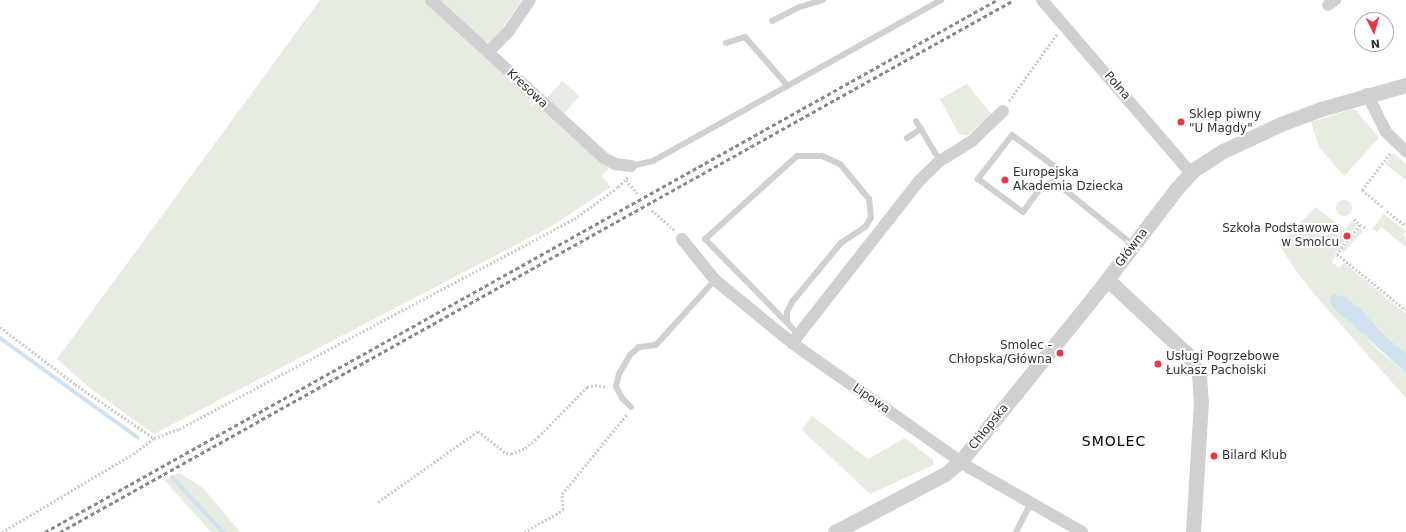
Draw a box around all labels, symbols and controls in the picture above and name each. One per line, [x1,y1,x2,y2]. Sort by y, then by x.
north arrow [1354,12,1394,52]
text: N [1370,36,1380,50]
street label: Kresowa [504,66,550,112]
street label: Polna [1101,69,1133,103]
place label: Sklep piwny "U Magdy" [1189,108,1261,136]
marker: Sklep piwny "U Magdy" [1176,117,1186,127]
place label: Europejska Akademia Dziecka [1013,166,1123,194]
marker: Europejska Akademia Dziecka [1000,175,1010,185]
place label: Szkoła Podstawowa w Smolcu [1222,222,1339,250]
street label: Główna [1113,226,1151,270]
marker: Szkoła Podstawowa w Smolcu [1342,231,1352,241]
place label: Smolec - Chłopska/Główna [948,339,1052,367]
marker: Smolec - Chłopska/Główna [1055,348,1065,358]
place label: Usługi Pogrzebowe Łukasz Pacholski [1166,350,1279,378]
marker: Usługi Pogrzebowe Łukasz Pacholski [1153,359,1163,369]
street label: Lipowa [850,381,892,417]
street label: Chłopska [966,401,1012,453]
district label: SMOLEC [1082,433,1146,449]
place label: Bilard Klub [1222,449,1287,463]
marker: Bilard Klub [1209,451,1219,461]

